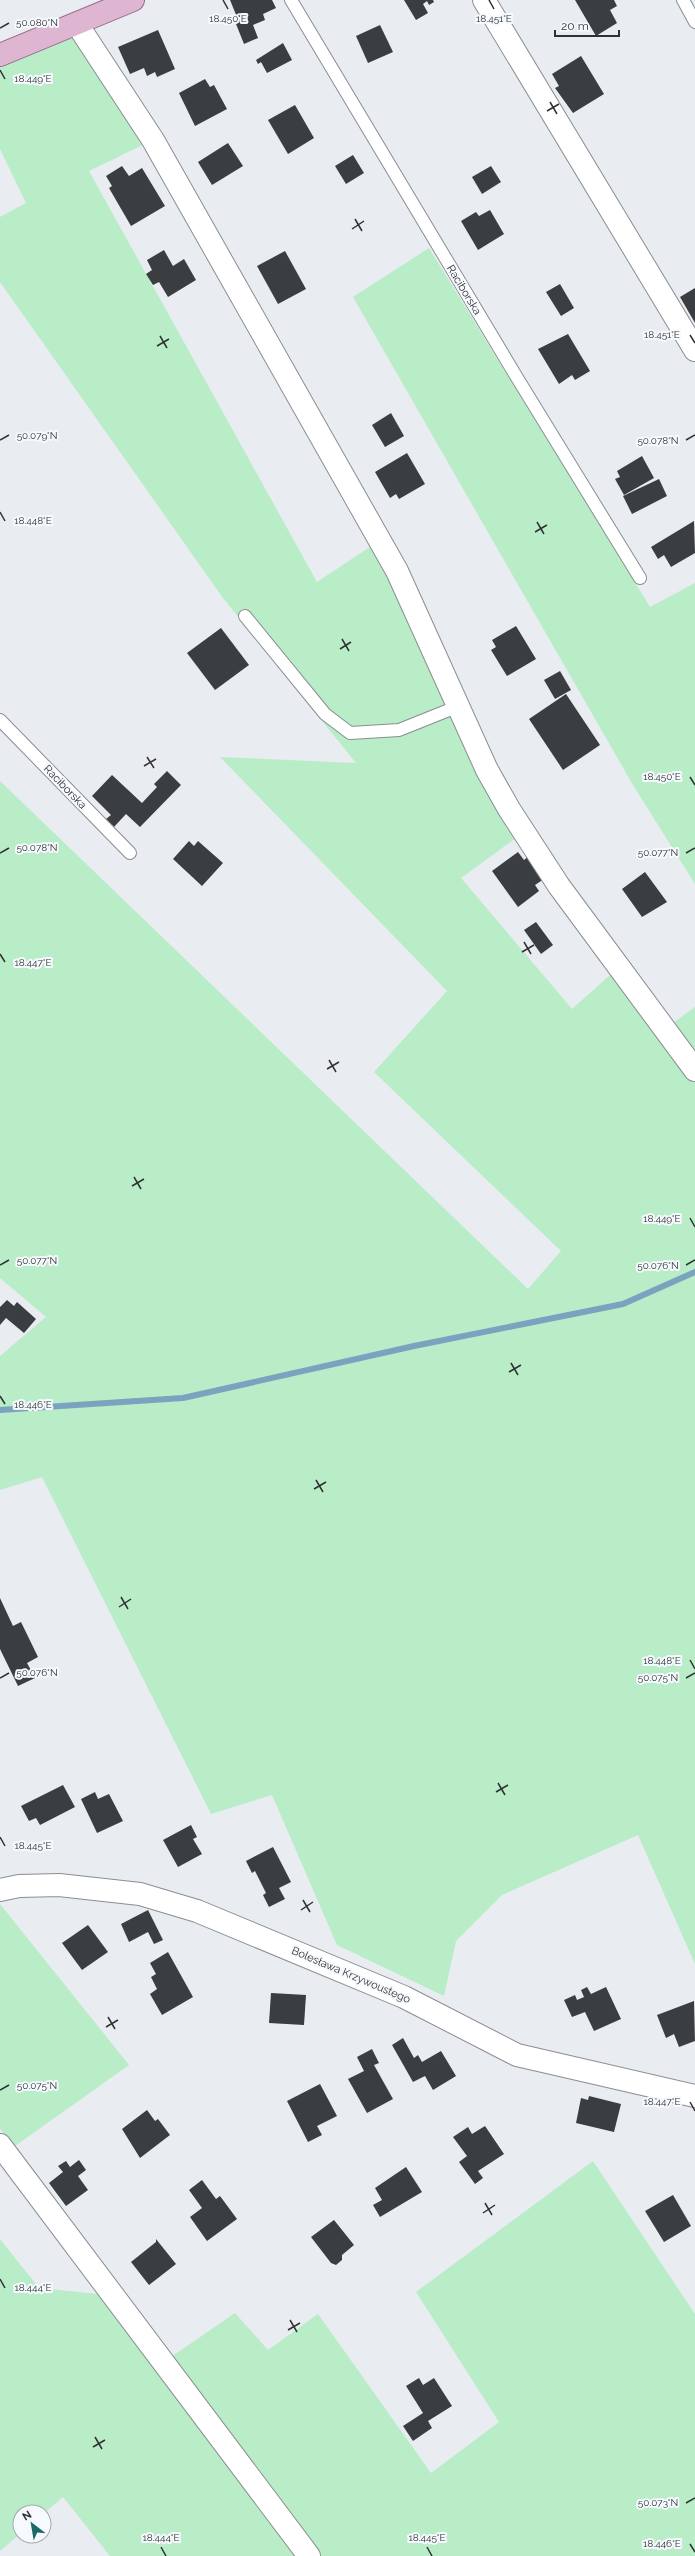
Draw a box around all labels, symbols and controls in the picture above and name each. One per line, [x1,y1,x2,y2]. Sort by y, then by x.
scale bar [555,12,619,38]
text: 18.450°E [209,13,247,24]
text: 18.451°E [476,13,512,24]
text: 50.080°N [16,17,58,28]
text: 20 m [561,19,589,33]
text: 18.449°E [14,73,52,84]
street label: Raciborska [444,263,484,317]
text: 18.451°E [644,329,680,340]
text: 50.079°N [17,430,57,441]
text: 50.078°N [637,435,679,446]
text: 18.448°E [14,515,52,526]
street label: Raciborska [41,762,89,812]
text: 18.450°E [643,771,681,782]
text: 50.078°N [16,842,58,853]
text: 50.077°N [638,847,678,858]
text: 18.447°E [14,957,52,968]
text: 18.449°E [643,1213,681,1224]
text: 50.077°N [17,1255,57,1266]
text: 50.076°N [637,1260,679,1271]
text: 18.446°E [14,1399,52,1410]
text: 18.448°E [643,1655,681,1666]
text: 50.076°N [16,1667,58,1678]
text: 50.075°N [638,1672,678,1683]
text: 18.445°E [14,1840,52,1851]
street label: Bolesława Krzywoustego [290,1944,413,2006]
text: 50.075°N [17,2080,57,2091]
text: 18.447°E [643,2096,681,2107]
text: 18.444°E [14,2282,52,2293]
text: 50.073°N [638,2497,678,2508]
north arrow [12,2504,52,2544]
text: N [20,2508,34,2524]
text: 18.444°E [142,2532,180,2543]
text: 18.445°E [408,2532,446,2543]
text: 18.446°E [643,2538,681,2549]

